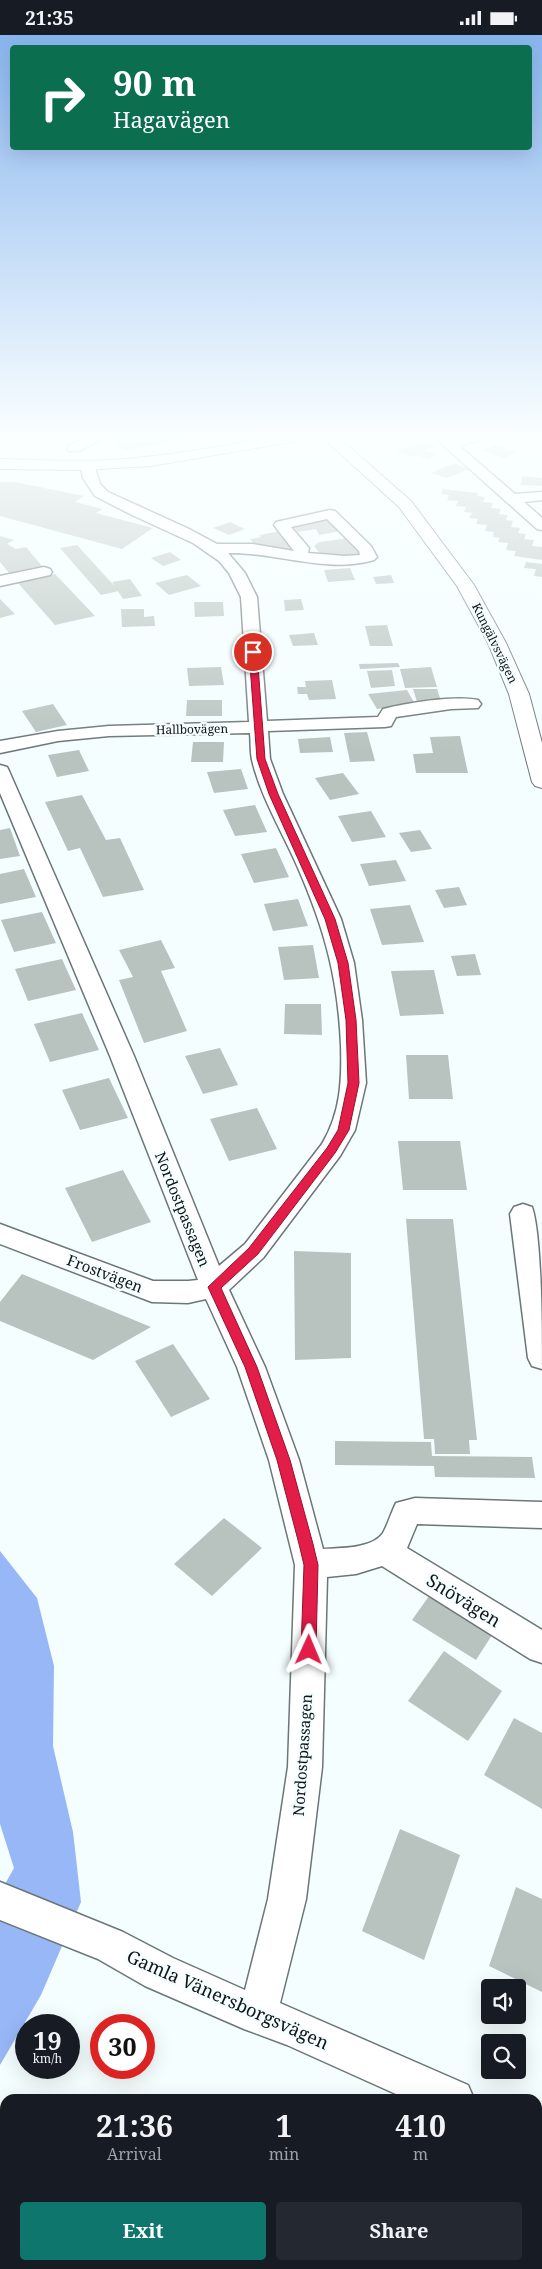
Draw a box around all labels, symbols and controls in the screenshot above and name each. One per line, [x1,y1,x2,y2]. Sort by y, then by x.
text: 21:35 [25,5,74,31]
text: 90 m [113,59,196,106]
icon: right [30,65,95,130]
text: Hagavägen [113,104,230,134]
street label: Kungälvsvägen [468,600,522,686]
pin [232,631,274,673]
icon: arrive [239,638,267,666]
street label: Hallbovägen [156,720,229,738]
street label: Nordostpassagen [151,1148,215,1270]
street label: Frostvägen [64,1249,146,1297]
street label: Snövägen [422,1568,506,1632]
position arrow [282,1623,334,1675]
street label: Nordostpassagen [288,1693,316,1817]
street label: Gamla Vänersborgsvägen [123,1944,333,2055]
map controls [481,1979,526,2079]
button: sound [481,1979,526,2024]
speed limit sign: 30 [90,2014,155,2079]
text: 19 [33,2023,62,2057]
button: search [481,2034,526,2079]
text: km/h [33,2050,62,2067]
text: 21:36 [96,2105,173,2146]
text: 1 [276,2105,292,2146]
text: 410 [395,2105,446,2146]
text: Arrival [107,2143,162,2165]
text: min [269,2143,299,2165]
text: m [413,2143,428,2165]
button: Exit [20,2202,266,2260]
button: Share [276,2202,522,2260]

